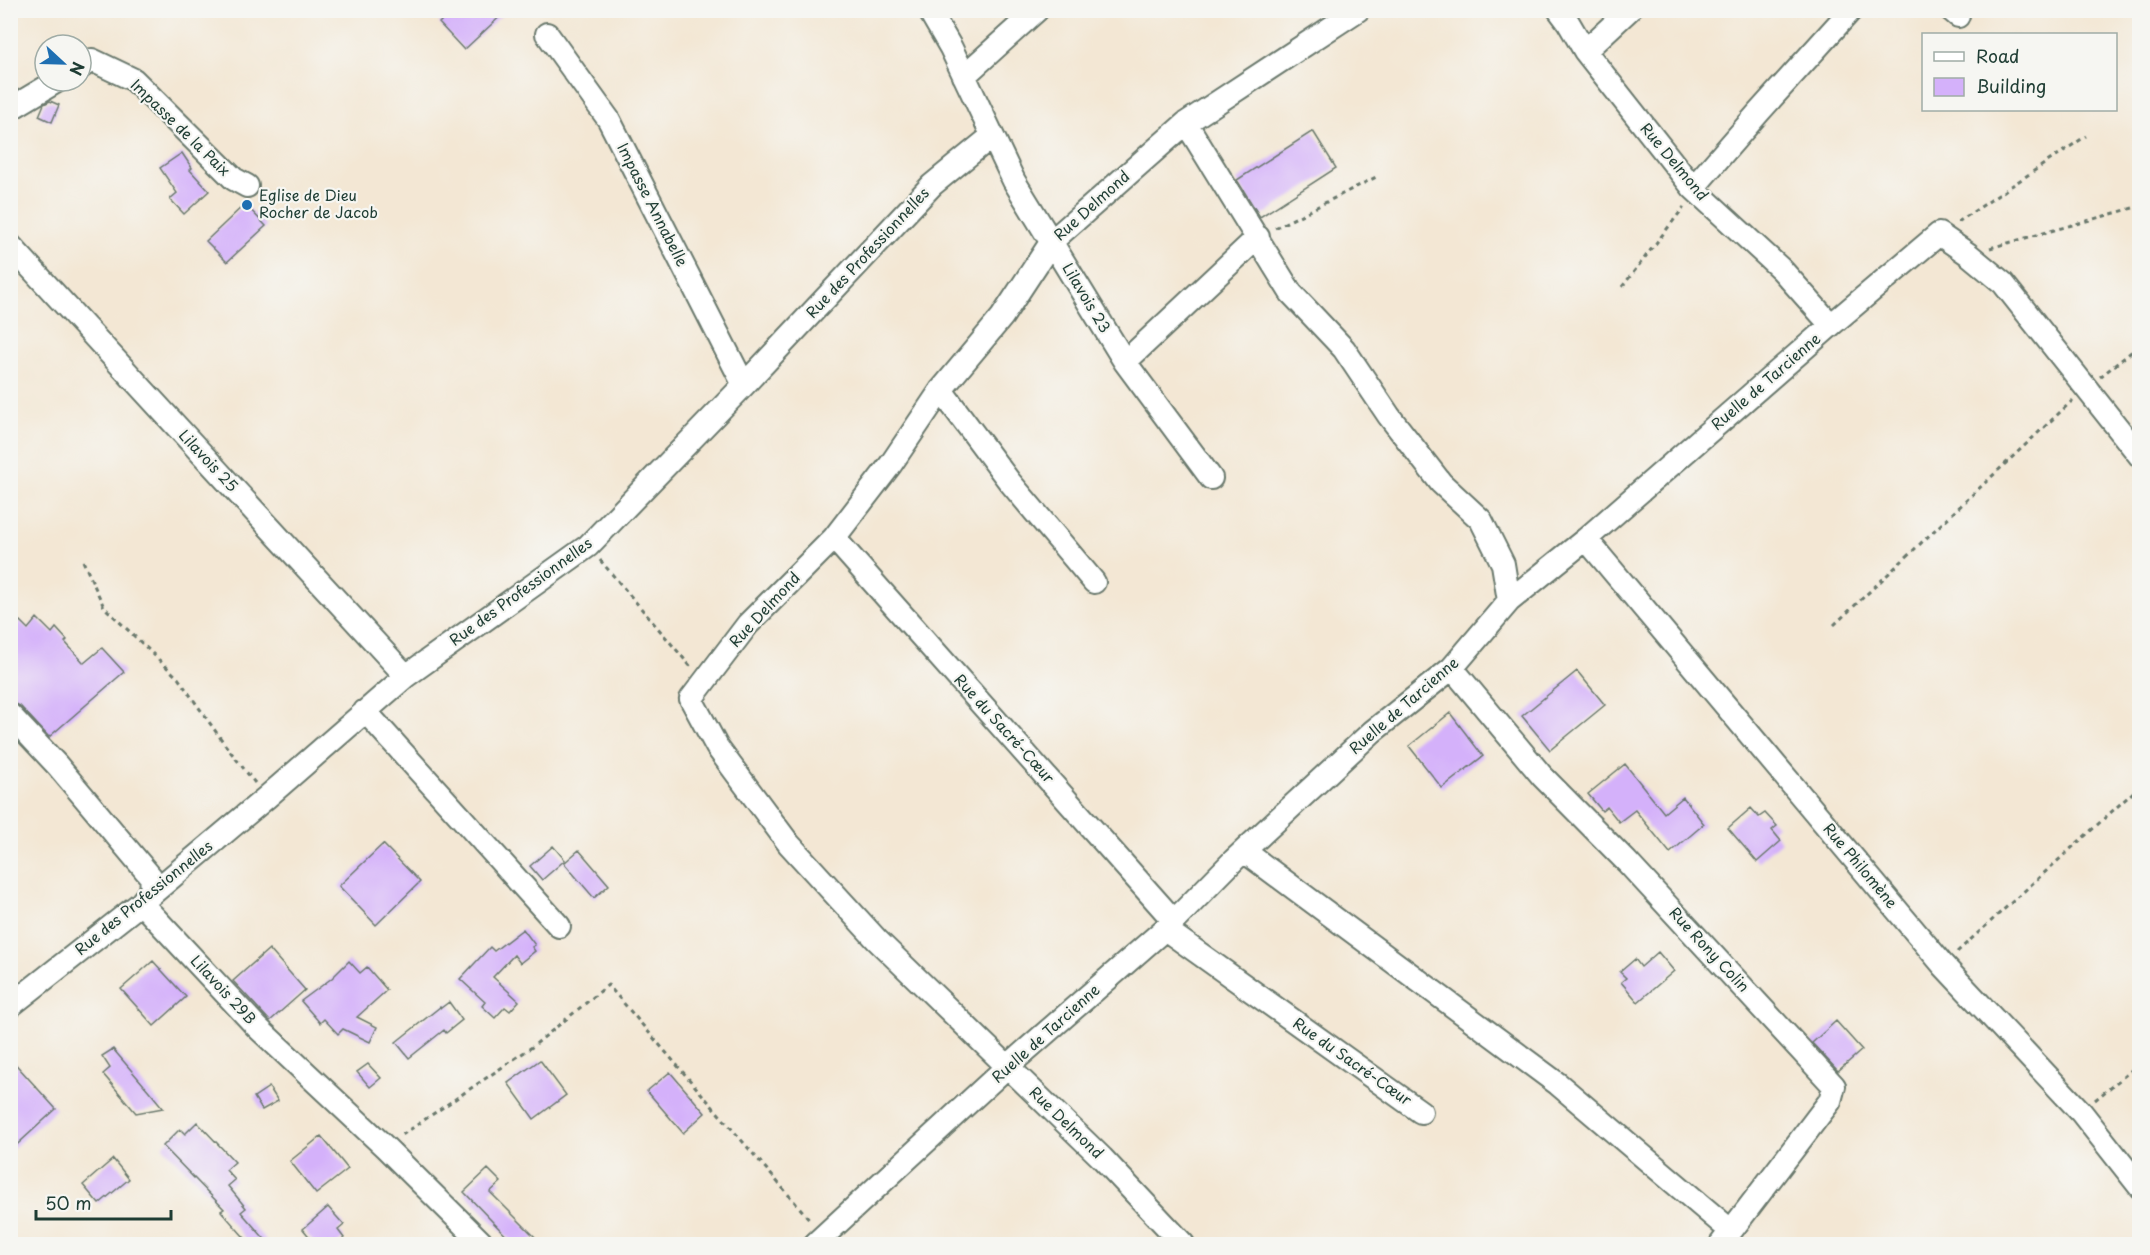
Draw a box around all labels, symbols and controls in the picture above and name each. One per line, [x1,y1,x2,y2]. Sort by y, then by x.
north arrow [33,33,93,93]
legend [1922,33,2117,111]
text: Road [1976,42,2020,69]
text: N [64,59,91,79]
text: Building [1976,72,2046,99]
street label: Impasse de la Paix [126,73,236,181]
street label: Rue Delmond [1636,117,1715,205]
street label: Impasse Annabelle [612,139,694,270]
street label: Rue Delmond [1048,164,1134,245]
street label: Rue des Professionnelles [800,181,934,323]
place label: Eglise de Dieu Rocher de Jacob [259,183,378,223]
marker: Eglise de Dieu Rocher de Jacob [240,198,254,212]
street label: Lilavois 23 [1057,258,1117,337]
street label: Ruelle de Tarcienne [1705,327,1825,435]
street label: Lilavois 25 [174,424,244,496]
street label: Rue des Professionnelles [444,531,596,651]
street label: Rue Delmond [723,566,805,652]
street label: Ruelle de Tarcienne [1343,651,1463,759]
street label: Rue du Sacré-Cœur [950,668,1061,788]
street label: Rue Philomène [1819,817,1904,913]
street label: Rue des Professionnelles [69,834,217,960]
street label: Rue Rony Colin [1665,901,1756,997]
street label: Lilavois 29B [186,949,262,1029]
street label: Ruelle de Tarcienne [986,978,1104,1088]
street label: Rue du Sacré-Cœur [1289,1011,1417,1110]
street label: Rue Delmond [1025,1081,1109,1163]
scale bar [36,1183,171,1221]
text: 50 m [45,1189,92,1216]

